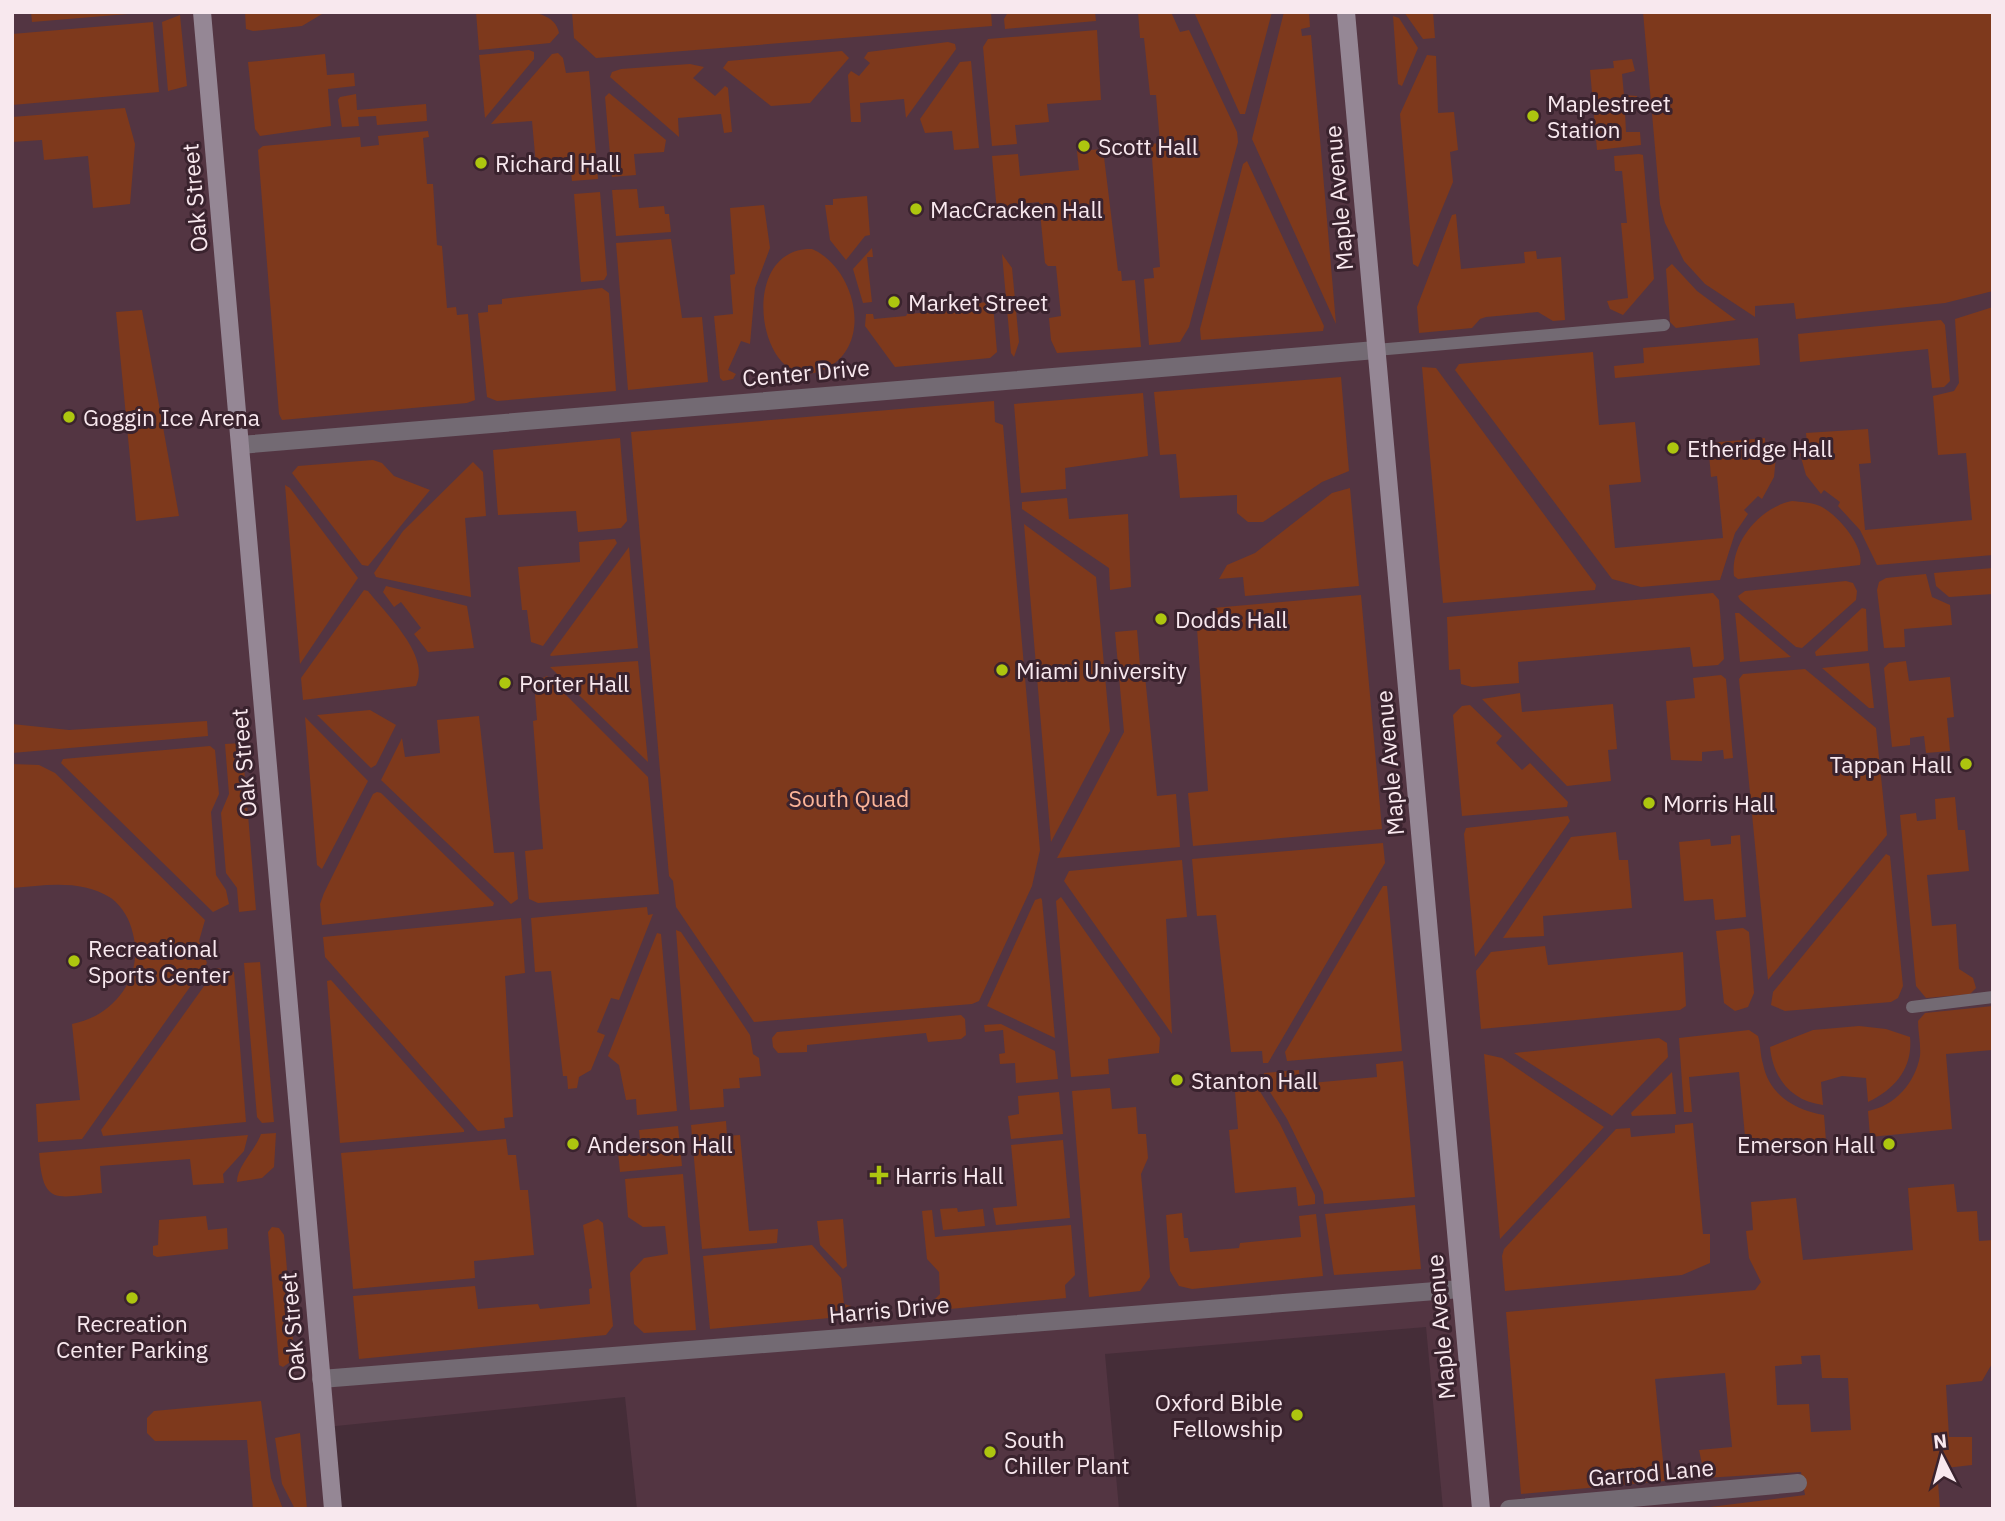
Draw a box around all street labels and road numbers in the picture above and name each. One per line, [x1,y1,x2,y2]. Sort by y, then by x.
street label: Maple Avenue [1317,124,1359,272]
street label: Oak Street [174,142,214,254]
street label: Center Drive [741,351,871,393]
street label: Maple Avenue [1368,689,1410,837]
street label: Oak Street [223,707,263,819]
street label: Maple Avenue [1419,1253,1461,1401]
street label: Oak Street [272,1271,312,1383]
street label: Harris Drive [827,1289,951,1329]
street label: Garrod Lane [1587,1452,1715,1492]

